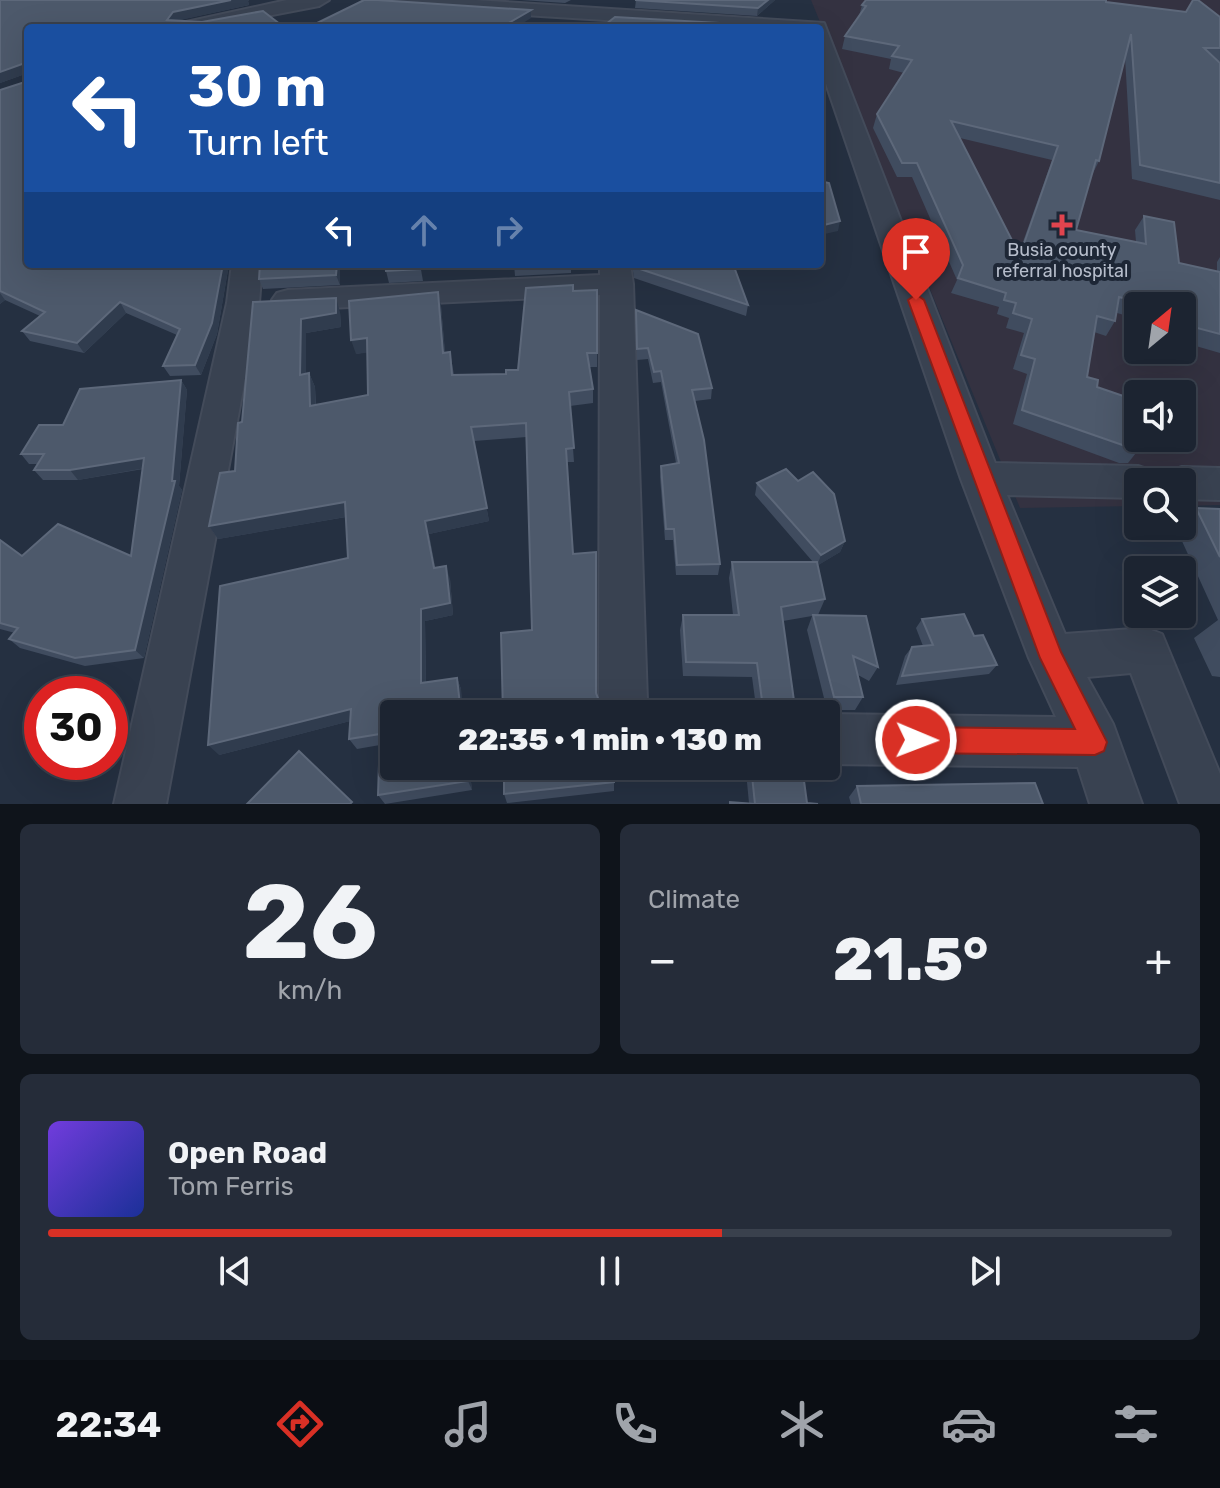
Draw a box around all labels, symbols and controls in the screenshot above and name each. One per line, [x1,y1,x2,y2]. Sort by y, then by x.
text: 30 m [188,54,326,120]
icon: left [56,56,160,160]
text: Turn left [188,121,329,164]
icon: left [318,208,362,252]
icon: ahead [402,208,446,252]
icon: right [486,208,530,252]
marker: Busia county referral hospital [1051,214,1073,236]
pin [882,218,950,300]
icon: arrive [894,230,938,274]
place label: Busia county referral hospital [996,239,1128,282]
north arrow [1124,292,1196,364]
map controls [1124,292,1196,628]
button: sound [1124,380,1196,452]
button: search [1124,468,1196,540]
button: layers [1124,556,1196,628]
speed limit sign: 30 [24,676,128,780]
position arrow [874,698,958,782]
text: 22:35 · 1 min · 130 m [458,722,762,758]
text: 26 [242,861,378,984]
text: Climate [648,884,740,915]
text: 21.5° [833,924,988,995]
text: − [648,934,677,986]
text: + [1145,934,1172,986]
text: km/h [278,975,342,1006]
text: Open Road [168,1135,327,1171]
text: Tom Ferris [168,1171,294,1202]
icon: previous [213,1249,257,1293]
icon: pause [588,1249,632,1293]
icon: next [963,1249,1007,1293]
icon: directions [272,1396,328,1452]
icon: music [440,1396,496,1452]
icon: phone [607,1396,663,1452]
icon: climate [774,1396,830,1452]
icon: car [941,1396,997,1452]
icon: filters [1108,1396,1164,1452]
text: 22:34 [56,1403,161,1446]

